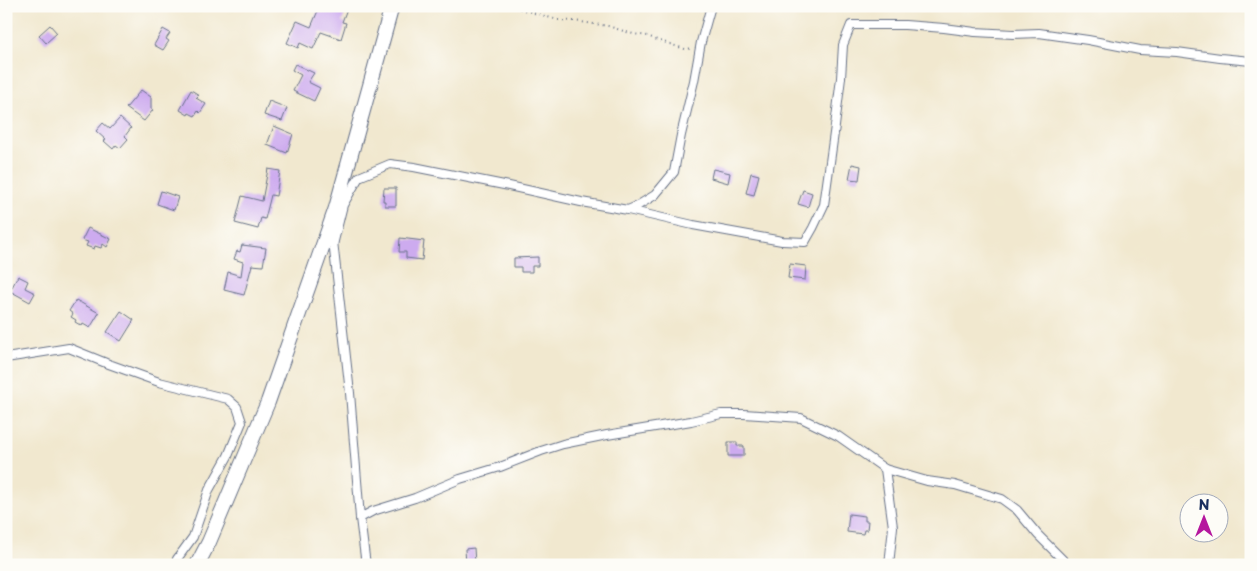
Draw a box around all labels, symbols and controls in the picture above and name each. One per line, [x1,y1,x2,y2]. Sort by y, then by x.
north arrow [1180,494,1230,544]
text: N [1198,494,1210,515]

